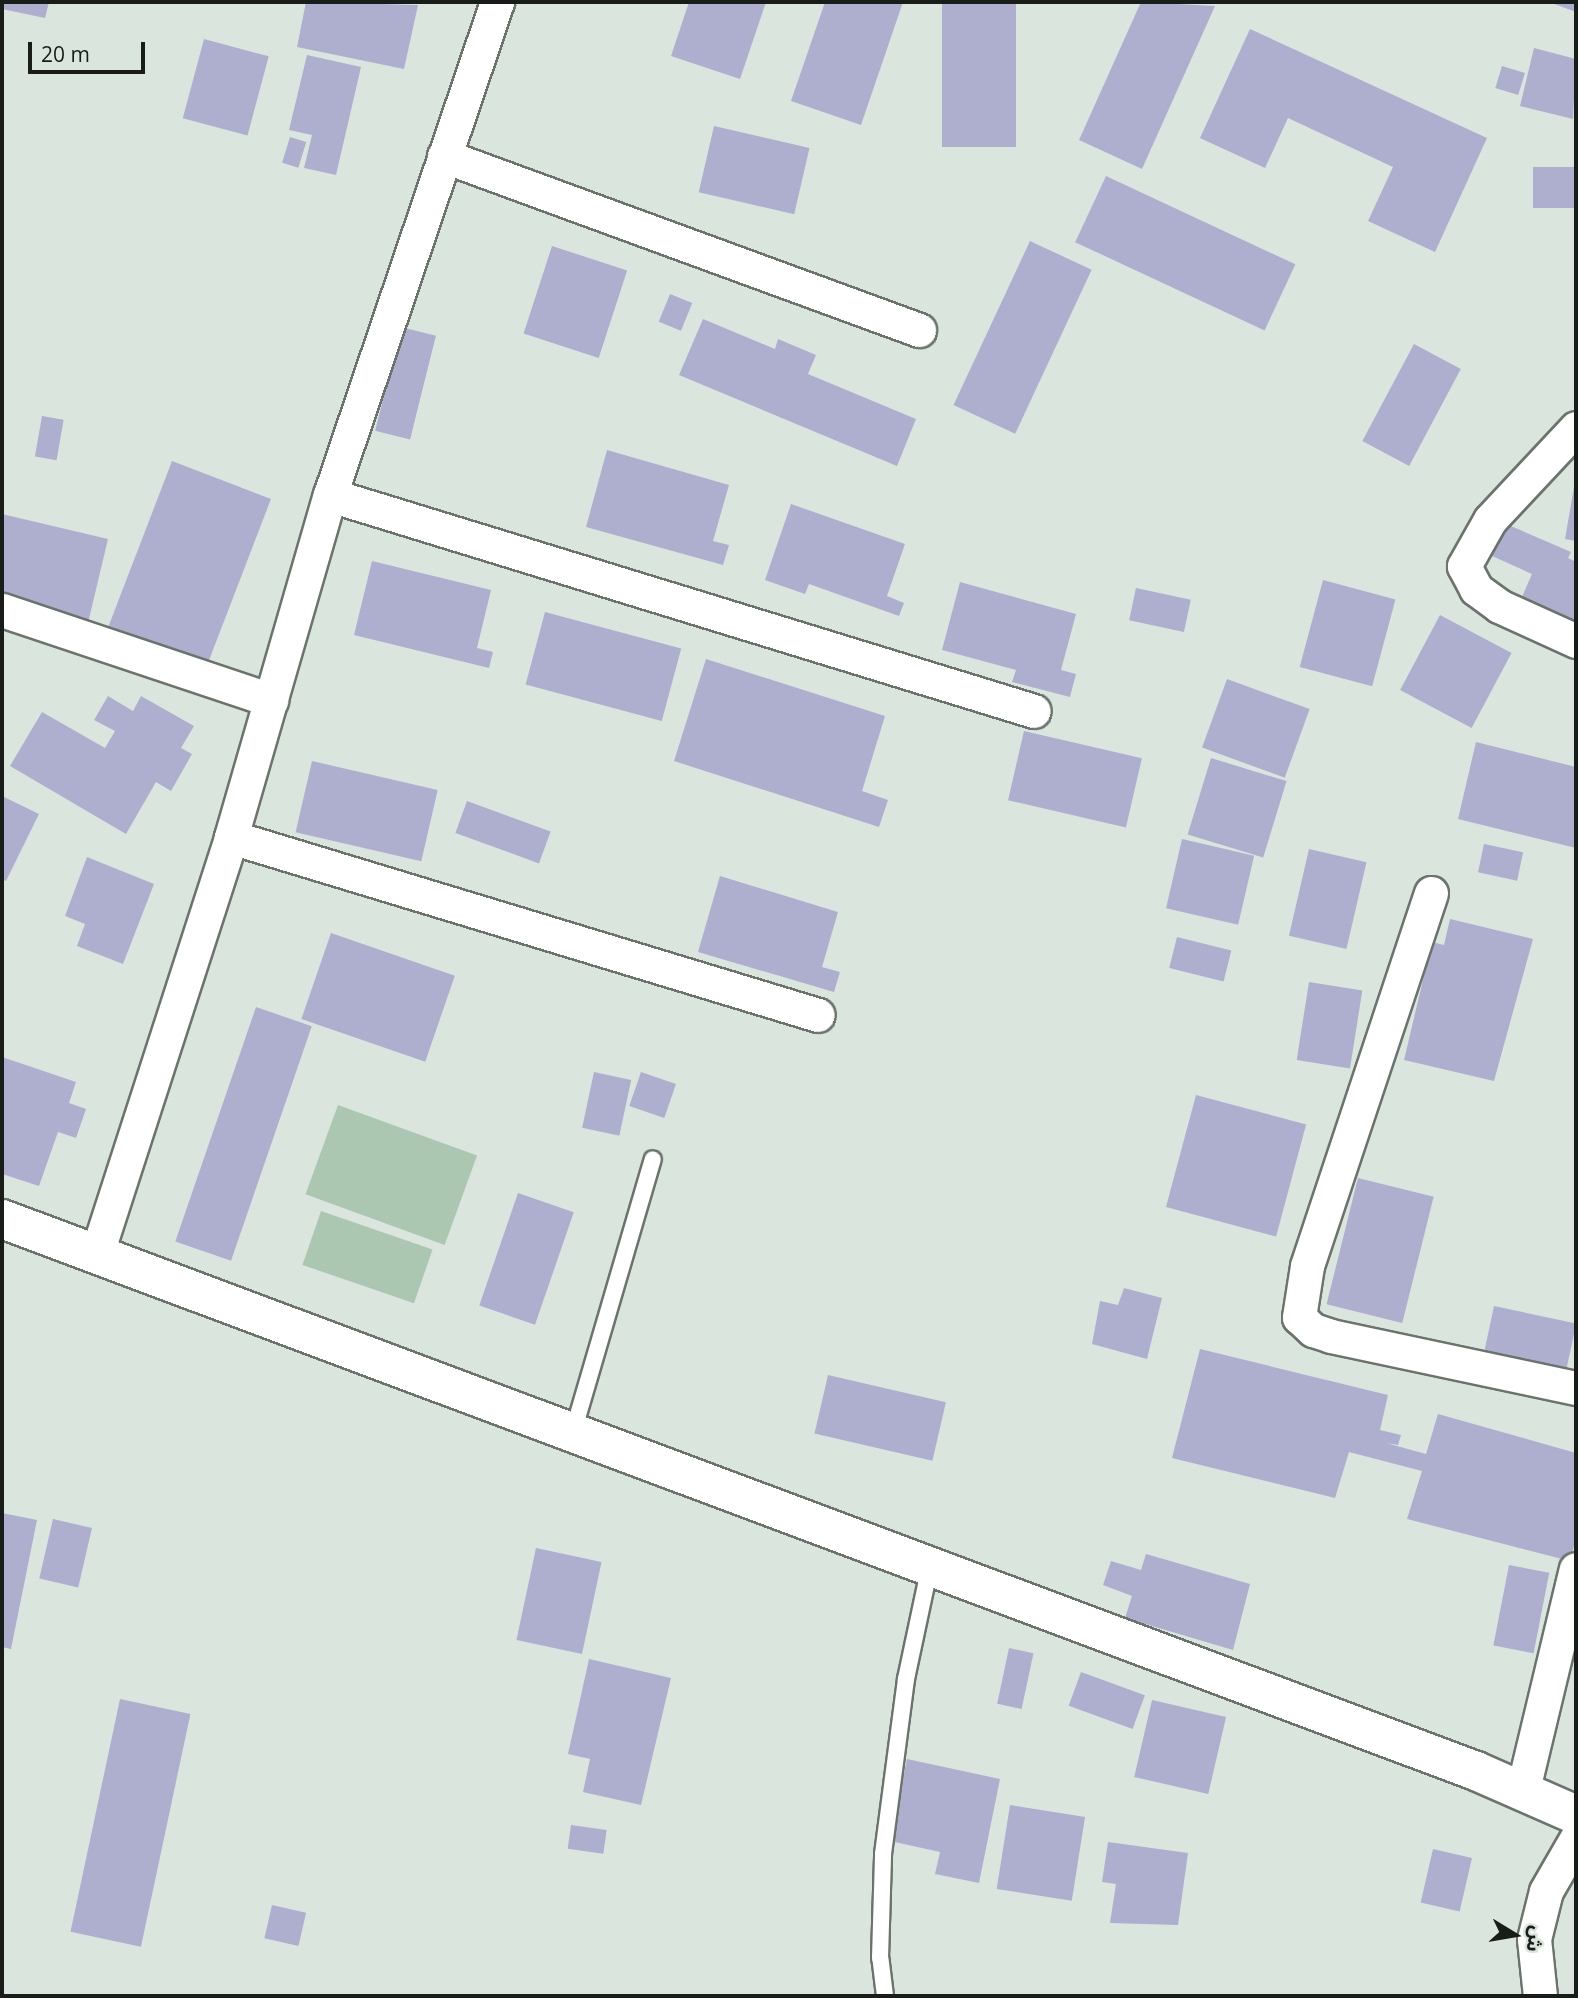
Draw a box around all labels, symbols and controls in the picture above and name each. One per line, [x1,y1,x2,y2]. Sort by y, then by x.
scale bar [32,28,149,72]
text: 20 m [41,40,90,68]
north arrow [1480,1900,1550,1970]
text: ش [1520,1924,1551,1954]

